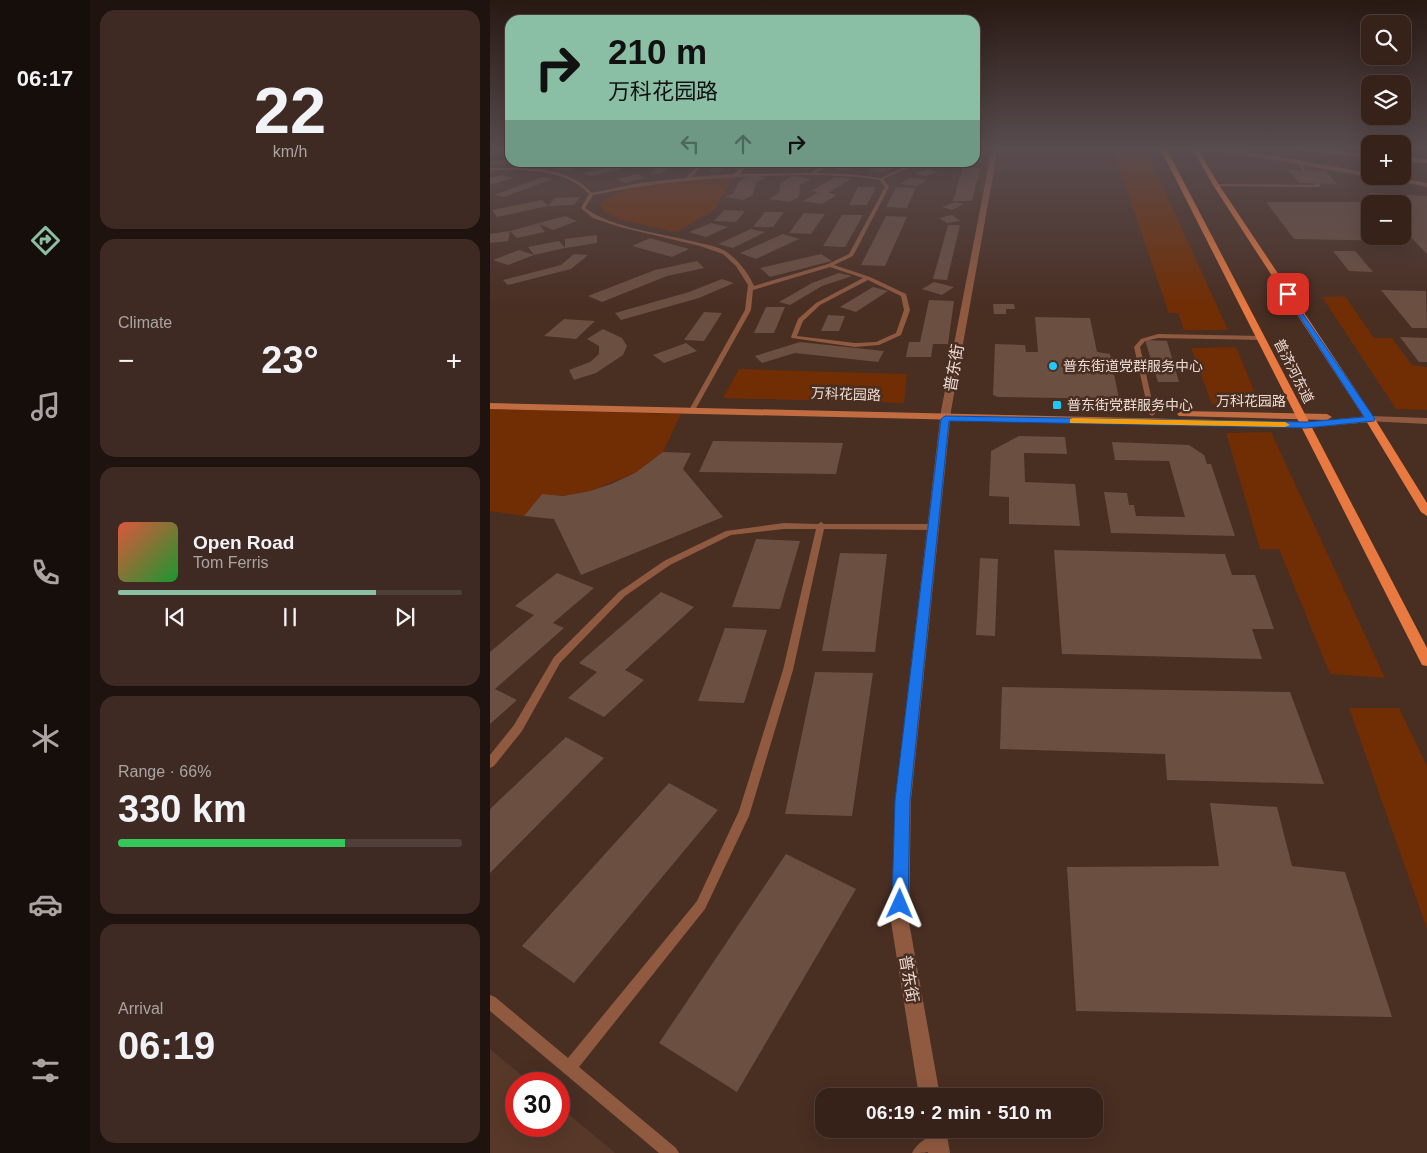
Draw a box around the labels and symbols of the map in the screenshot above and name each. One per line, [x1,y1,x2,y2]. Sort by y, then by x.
pin [1267,273,1309,315]
street label: 普济河东道 [1271,336,1317,406]
street label: 普东街 [941,343,967,393]
place label: 普东街道党群服务中心 [1063,358,1203,374]
marker: 普东街道党群服务中心 [1047,360,1059,372]
street label: 万科花园路 [811,385,881,403]
street label: 万科花园路 [1216,393,1286,409]
place label: 普东街党群服务中心 [1067,397,1193,413]
marker: 普东街党群服务中心 [1051,399,1063,411]
position arrow [873,877,925,929]
street label: 普东街 [896,954,922,1004]
speed limit sign: 30 [505,1072,570,1137]

